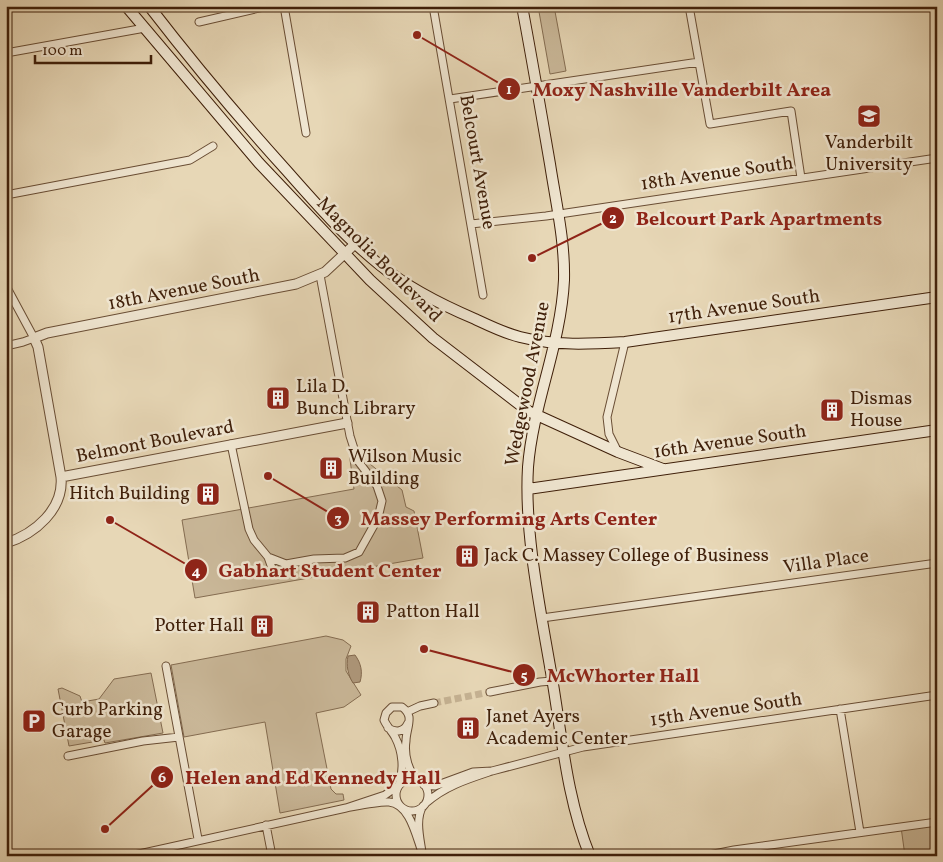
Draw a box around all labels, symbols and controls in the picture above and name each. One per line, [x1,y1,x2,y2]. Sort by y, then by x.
scale bar [35,32,151,64]
text: 100 m [42,41,82,62]
callout: Moxy Nashville Vanderbilt Area [497,71,841,106]
text: Moxy Nashville Vanderbilt Area [533,77,831,105]
text: 1 [506,80,512,101]
street label: Belcourt Avenue [452,93,502,231]
school or university icon: Vanderbilt University [856,103,882,129]
place label: Vanderbilt University [825,130,913,178]
street label: 18th Avenue South [639,150,795,198]
street label: Magnolia Boulevard [310,191,448,329]
callout: Belcourt Park Apartments [600,200,892,235]
text: Belcourt Park Apartments [636,206,882,234]
text: 2 [609,209,617,230]
street label: 18th Avenue South [106,263,262,317]
street label: 17th Avenue South [666,283,822,331]
street label: Wedgewood Avenue [499,299,557,469]
place label: Lila D. Bunch Library [296,374,415,422]
building icon: Lila D. Bunch Library [265,385,291,411]
place label: Dismas House [850,386,912,434]
building icon: Dismas House [819,397,845,423]
street label: Belmont Boulevard [74,414,236,470]
street label: 16th Avenue South [652,418,808,466]
place label: Wilson Music Building [348,444,462,492]
building icon: Wilson Music Building [318,455,344,481]
place label: Hitch Building [69,481,190,507]
building icon: Hitch Building [195,481,221,507]
callout: Massey Performing Arts Center [326,500,668,535]
text: Massey Performing Arts Center [361,506,658,534]
text: 3 [334,509,342,530]
building icon: Jack C. Massey College of Business [454,543,480,569]
place label: Jack C. Massey College of Business [484,543,769,569]
street label: Villa Place [782,543,870,581]
callout: Gabhart Student Center [184,553,452,588]
text: Gabhart Student Center [218,558,442,586]
text: 4 [191,562,201,583]
building icon: Patton Hall [355,599,381,625]
place label: Patton Hall [386,599,480,625]
place label: Potter Hall [154,613,244,639]
building icon: Potter Hall [249,613,275,639]
callout: McWhorter Hall [512,657,709,692]
text: McWhorter Hall [547,663,699,691]
text: 5 [520,666,528,687]
street label: 15th Avenue South [648,686,804,734]
place label: Curb Parking Garage [52,697,163,745]
place label: Janet Ayers Academic Center [486,704,628,752]
parking icon: Curb Parking Garage [21,708,47,734]
building icon: Janet Ayers Academic Center [455,715,481,741]
callout: Helen and Ed Kennedy Hall [149,759,451,794]
text: Helen and Ed Kennedy Hall [185,765,441,793]
text: 6 [158,768,166,789]

